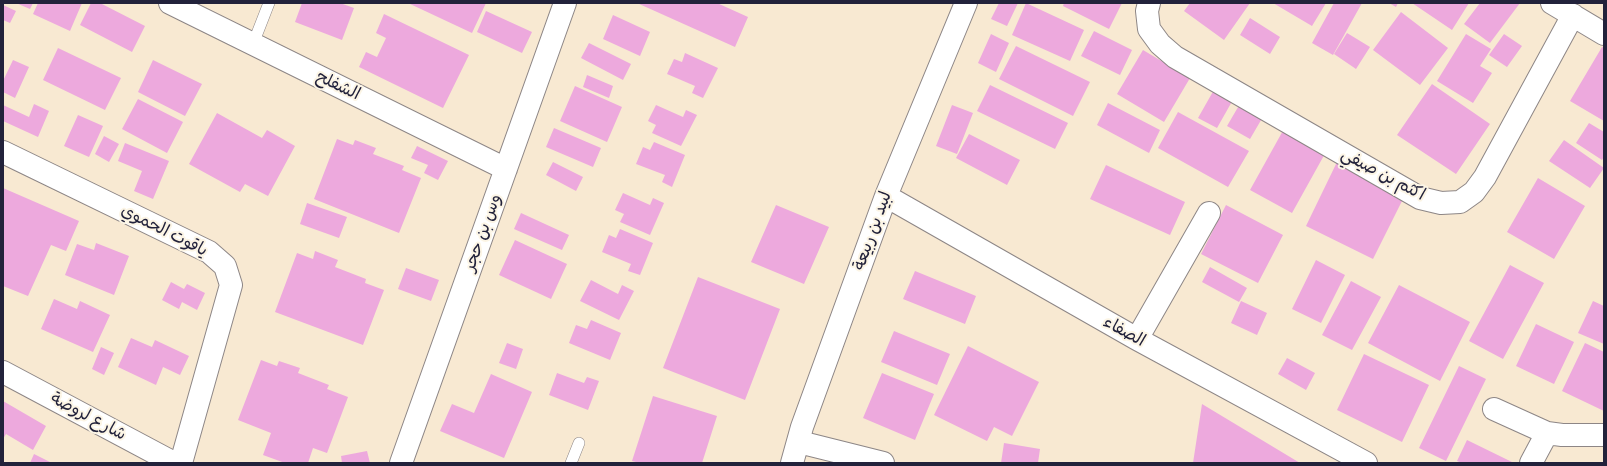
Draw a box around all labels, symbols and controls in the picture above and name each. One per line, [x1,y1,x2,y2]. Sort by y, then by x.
street label: الشفلح [313,67,363,105]
street label: اكثم بن صيفي [1338,144,1428,206]
street label: لبيد بن ربيعة [849,189,897,273]
street label: وس بن حجر [460,192,506,274]
street label: ياقوت الحموي [117,201,211,261]
street label: الصفاء [1099,312,1149,352]
street label: شارع لروضة [47,389,129,445]

